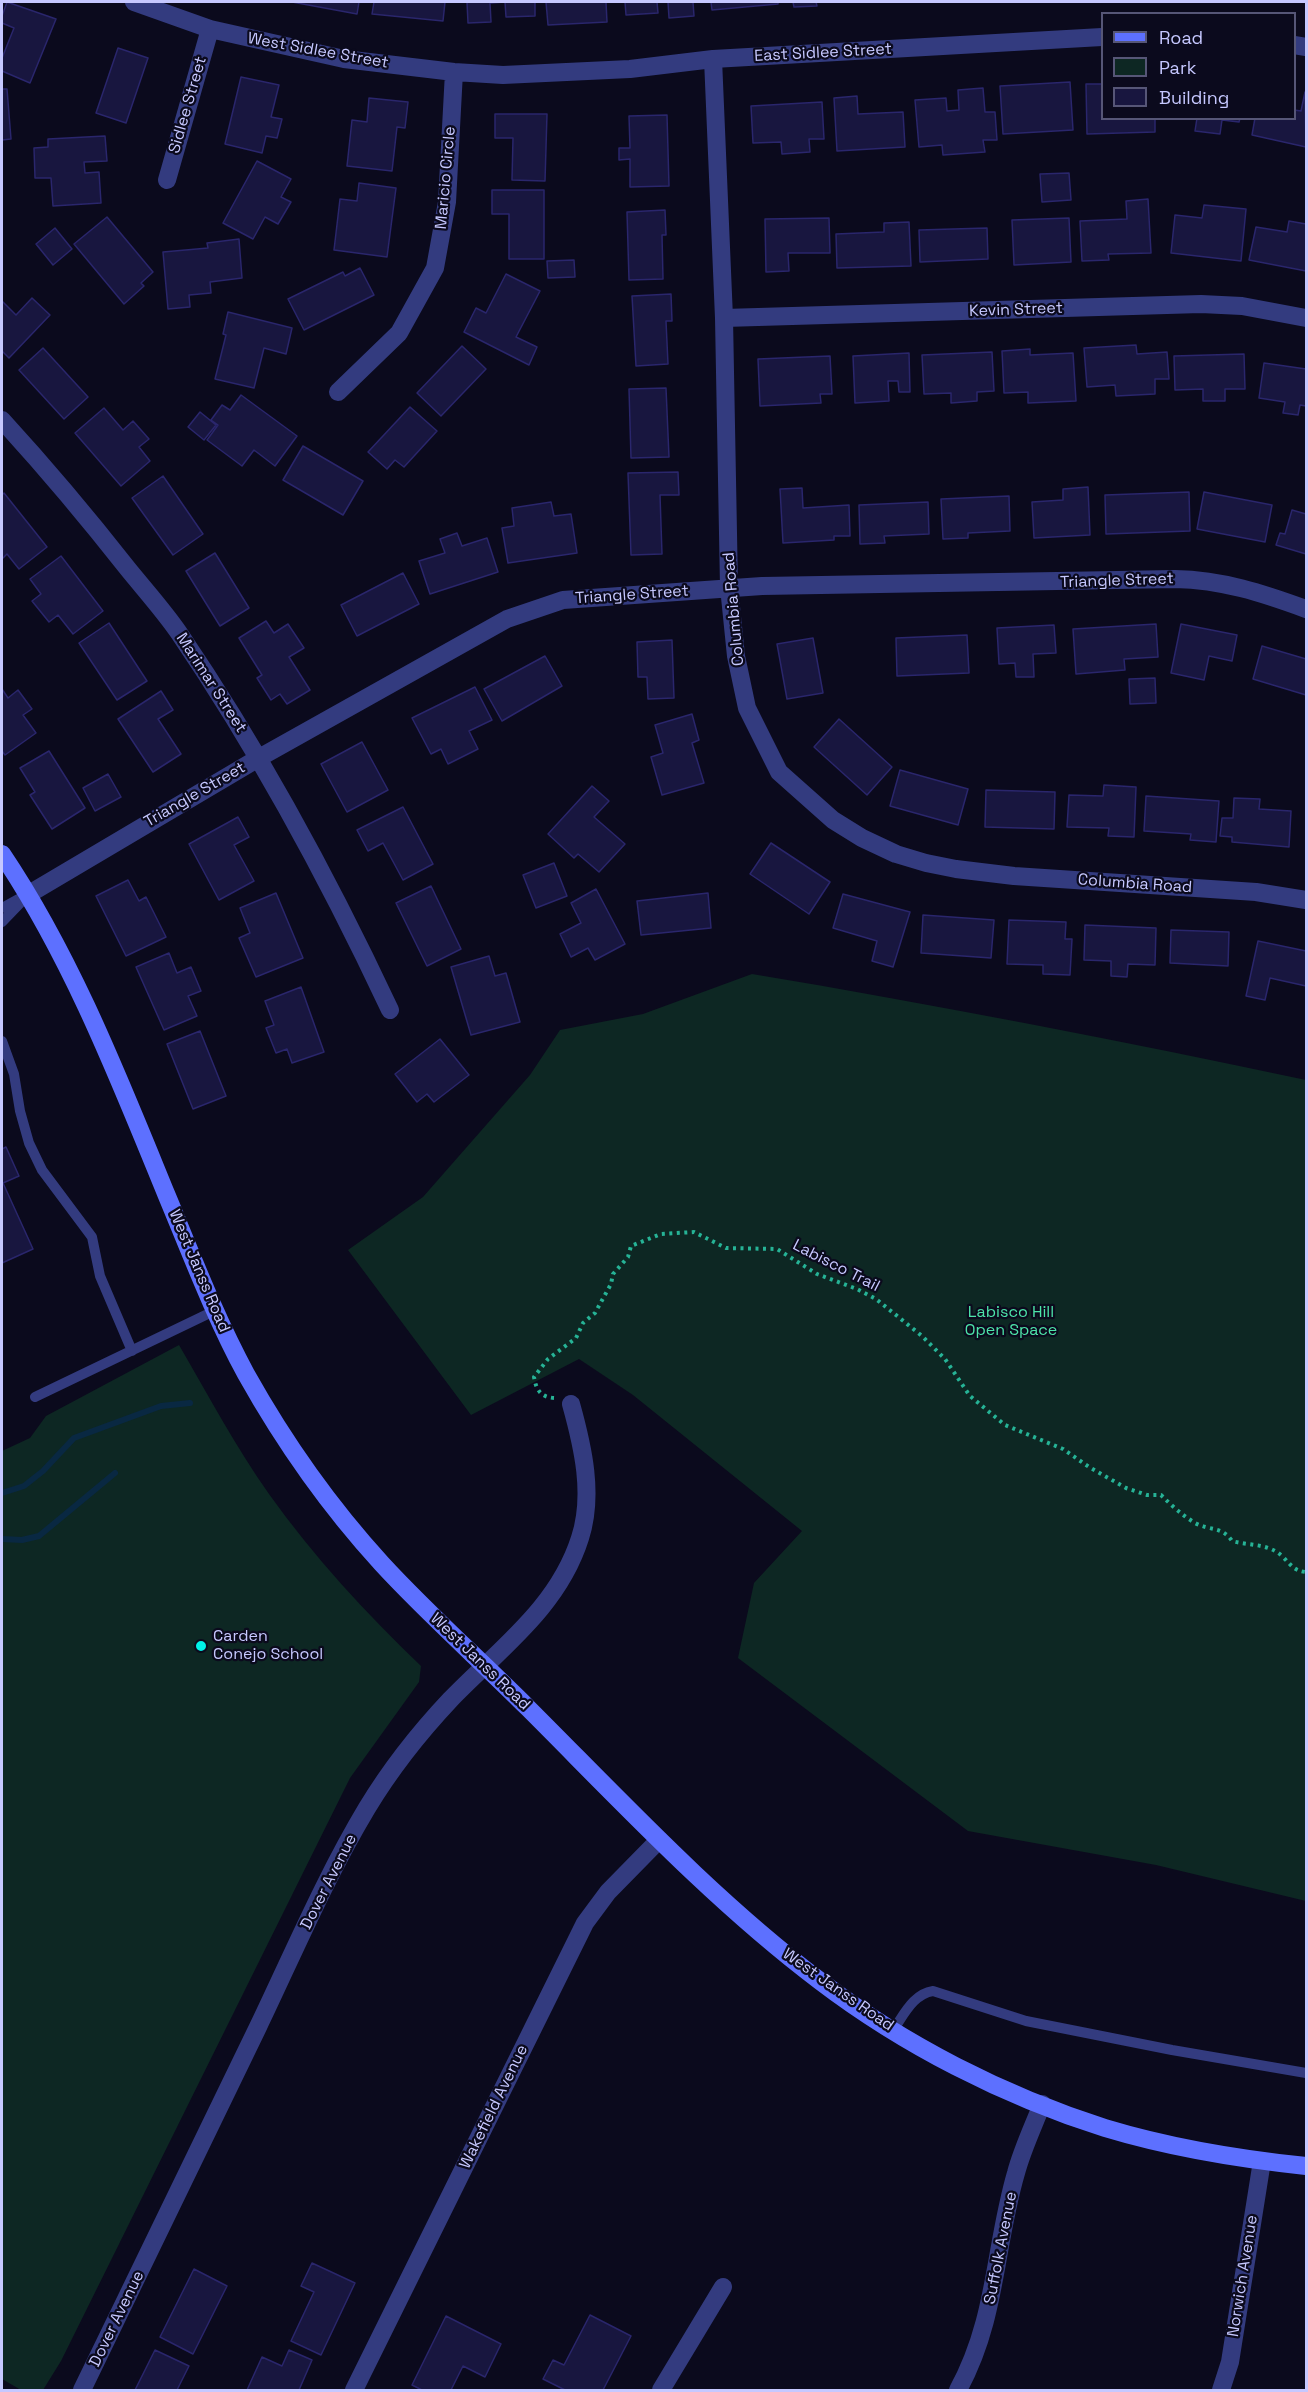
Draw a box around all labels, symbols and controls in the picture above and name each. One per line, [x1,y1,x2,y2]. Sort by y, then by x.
legend [1101,12,1296,120]
text: Road [1159,26,1203,49]
street label: West Sidlee Street [246,29,390,73]
street label: East Sidlee Street [754,40,892,66]
street label: Sidlee Street [165,54,211,156]
text: Park [1159,56,1196,79]
text: Building [1159,86,1229,109]
street label: Maricio Circle [432,126,460,230]
street label: Kevin Street [969,299,1063,321]
street label: Columbia Road [719,551,749,667]
street label: Triangle Street [1060,569,1174,593]
street label: Triangle Street [575,581,689,609]
street label: Marimar Street [172,630,250,736]
street label: Triangle Street [141,758,249,832]
street label: Columbia Road [1077,870,1193,898]
street label: West Janss Road [165,1207,233,1335]
street label: Labisco Trail [789,1236,883,1296]
park label: Labisco Hill Open Space [965,1303,1057,1341]
street label: West Janss Road [426,1609,534,1715]
place label: Carden Conejo School [213,1627,323,1665]
marker: Carden Conejo School [194,1639,208,1653]
street label: Dover Avenue [297,1831,361,1933]
street label: West Janss Road [779,1944,897,2036]
street label: Wakefield Avenue [456,2042,532,2172]
street label: Suffolk Avenue [981,2190,1021,2306]
street label: Norwich Avenue [1224,2214,1262,2338]
street label: Dover Avenue [85,2268,149,2370]

